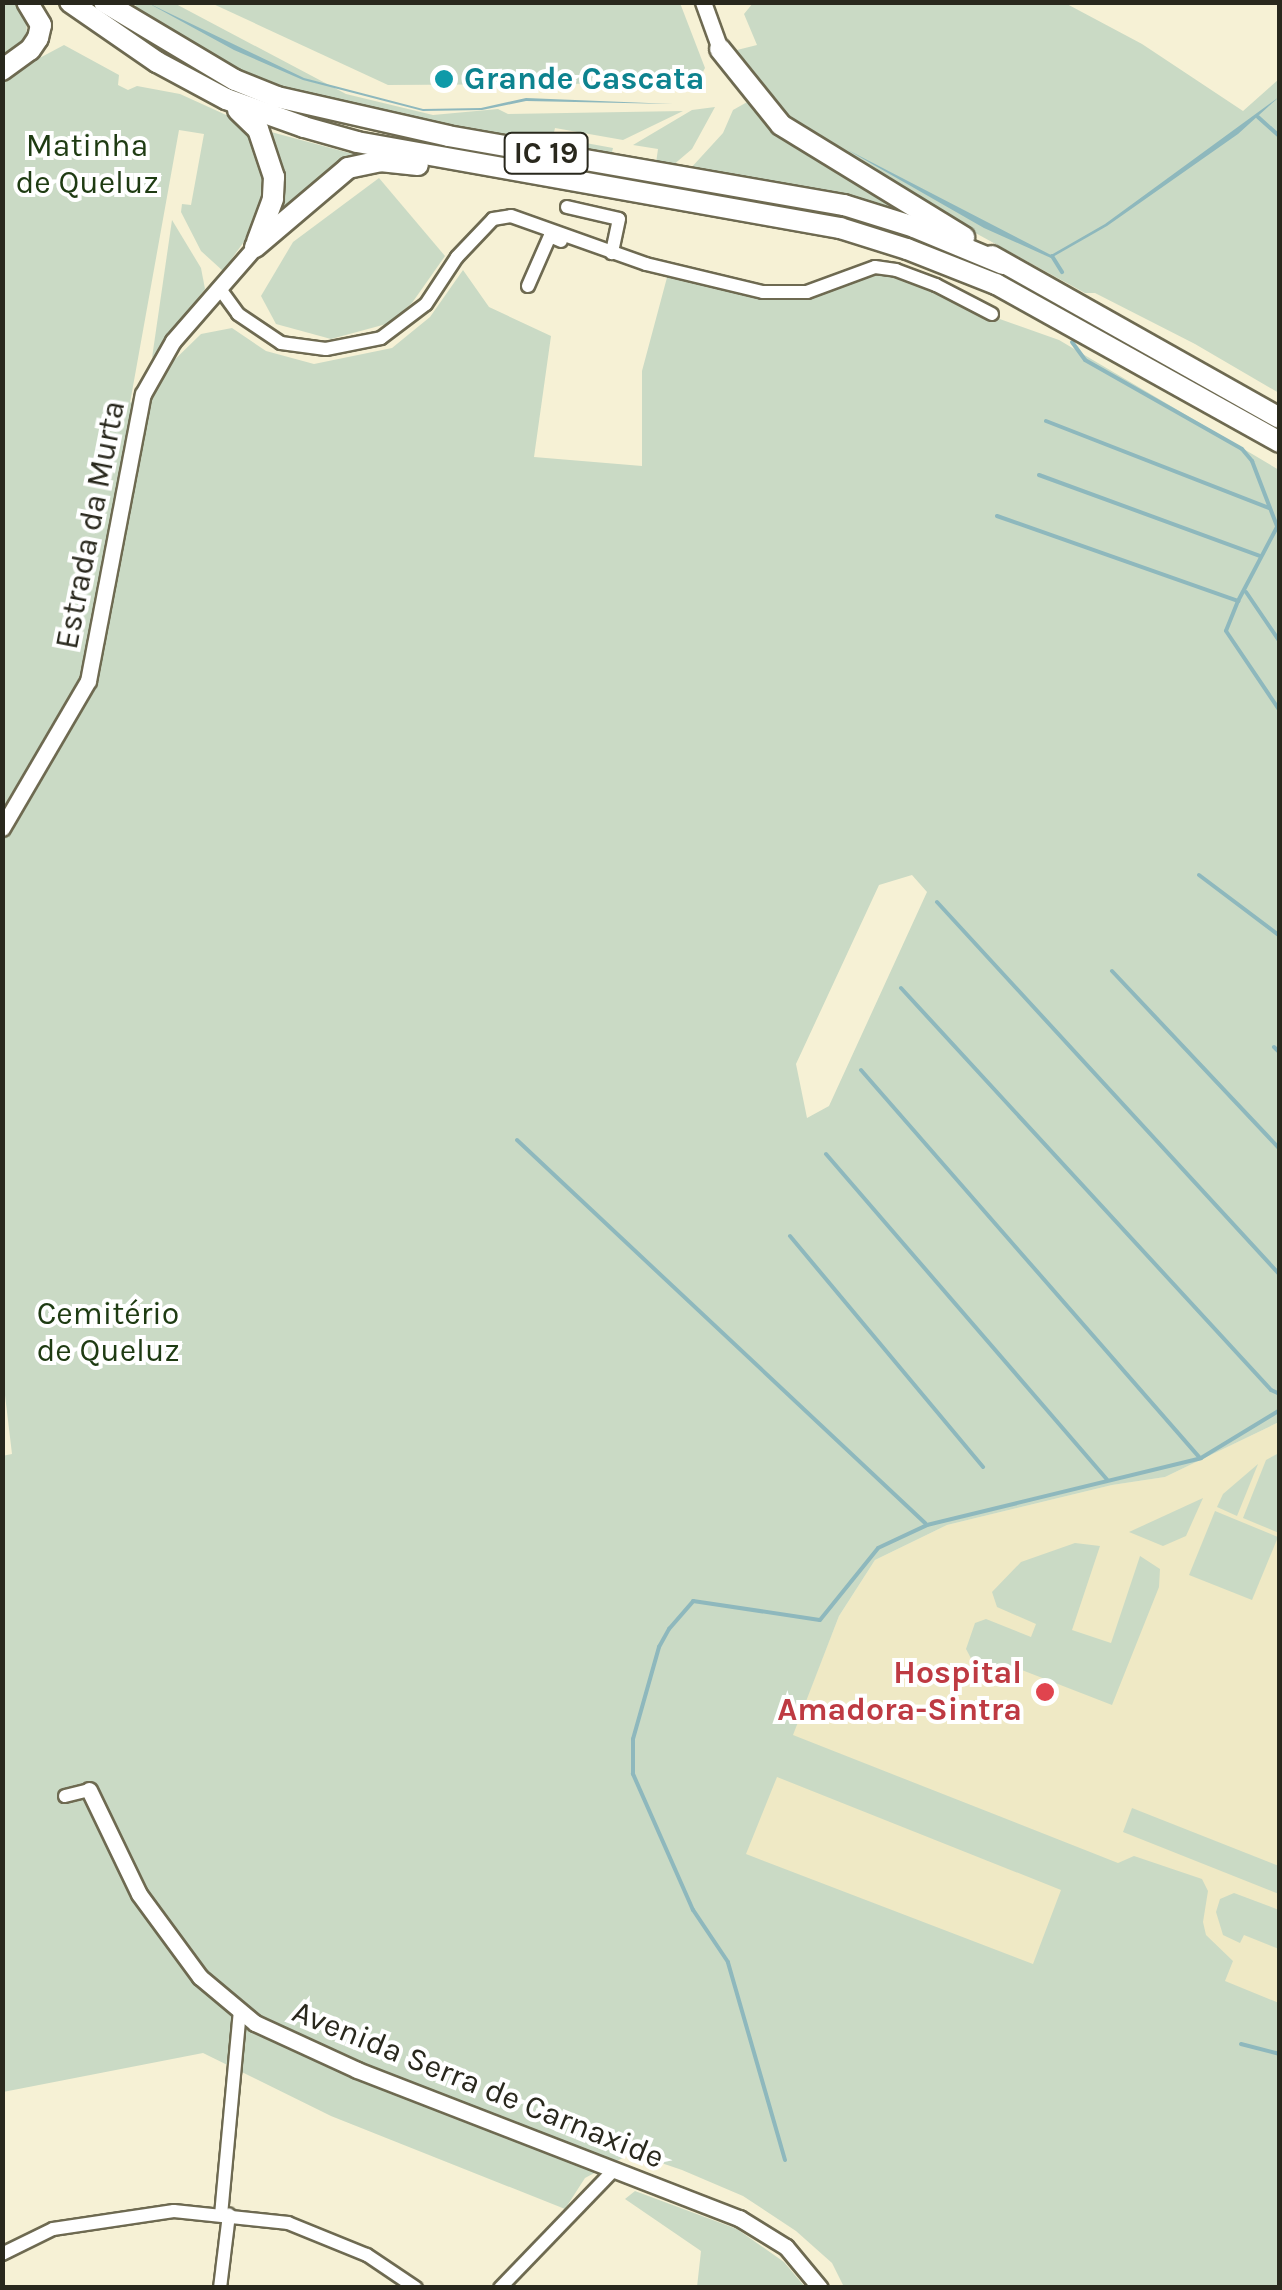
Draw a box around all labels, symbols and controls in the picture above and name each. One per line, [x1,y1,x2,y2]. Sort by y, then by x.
place label: Grande Cascata [464,60,704,98]
marker: Grande Cascata [433,68,455,90]
park label: Matinha de Queluz [15,128,159,203]
road number: IC 19 [504,128,588,178]
street label: Estrada da Murta [48,398,134,652]
park label: Cemitério de Queluz [36,1296,180,1371]
place label: Hospital Amadora-Sintra [777,1655,1022,1730]
marker: Hospital Amadora-Sintra [1032,1679,1058,1705]
street label: Avenida Serra de Carnaxide [287,1993,669,2177]

